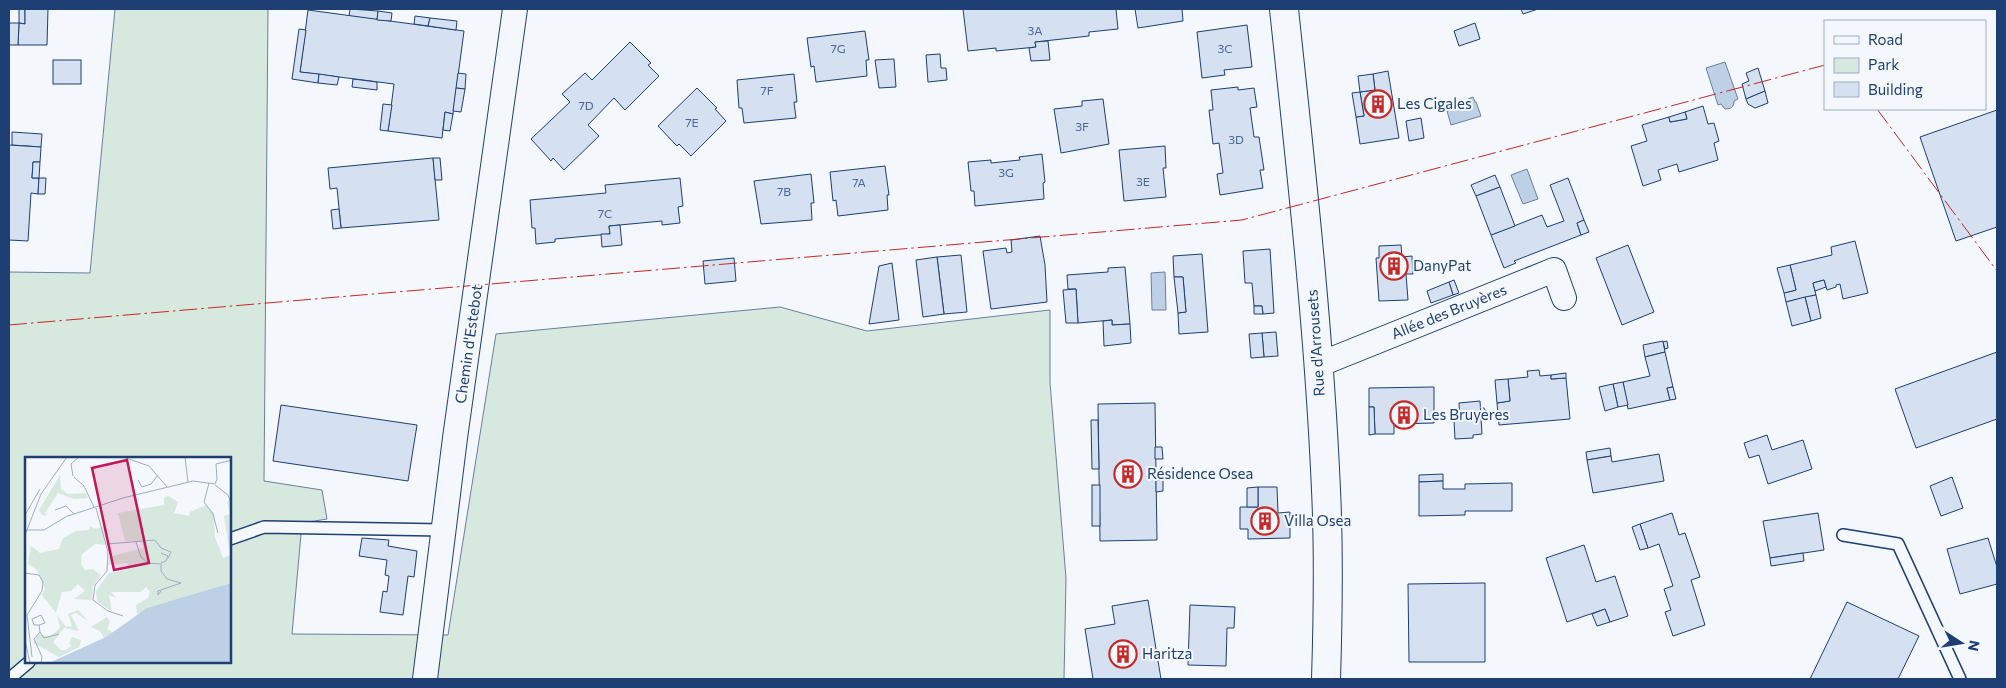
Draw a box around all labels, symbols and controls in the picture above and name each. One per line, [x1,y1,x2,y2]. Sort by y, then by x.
legend [1824,20,1986,110]
house number: 3A [1028,23,1042,37]
text: Road [1868,30,1903,48]
house number: 7G [830,41,846,55]
house number: 3C [1217,41,1233,55]
text: Park [1868,55,1899,73]
text: Building [1868,80,1923,98]
house number: 7F [760,83,774,97]
building icon: Les Cigales [1363,89,1393,119]
place label: Les Cigales [1397,94,1472,112]
house number: 7D [578,98,594,112]
house number: 7E [685,115,699,129]
house number: 3F [1075,119,1089,133]
house number: 3D [1228,132,1244,146]
house number: 3G [998,165,1014,179]
house number: 3E [1136,174,1150,188]
house number: 7A [852,175,866,189]
house number: 7B [777,184,791,198]
house number: 7C [598,206,612,220]
building icon: DanyPat [1379,251,1409,281]
place label: DanyPat [1413,256,1472,274]
street label: Allée des Bruyères [1388,280,1509,342]
street label: Chemin d'Estebot [451,283,485,405]
street label: Rue d'Arrousets [1302,289,1328,397]
building icon: Les Bruyères [1389,400,1419,430]
place label: Les Bruyères [1423,405,1509,423]
inset map [25,457,231,663]
building icon: Résidence Osea [1113,459,1143,489]
place label: Résidence Osea [1147,464,1253,482]
building icon: Villa Osea [1250,506,1280,536]
place label: Villa Osea [1284,511,1351,529]
north arrow [1936,618,1986,668]
building icon: Haritza [1108,639,1138,669]
text: N [1965,639,1984,653]
place label: Haritza [1142,644,1192,662]

